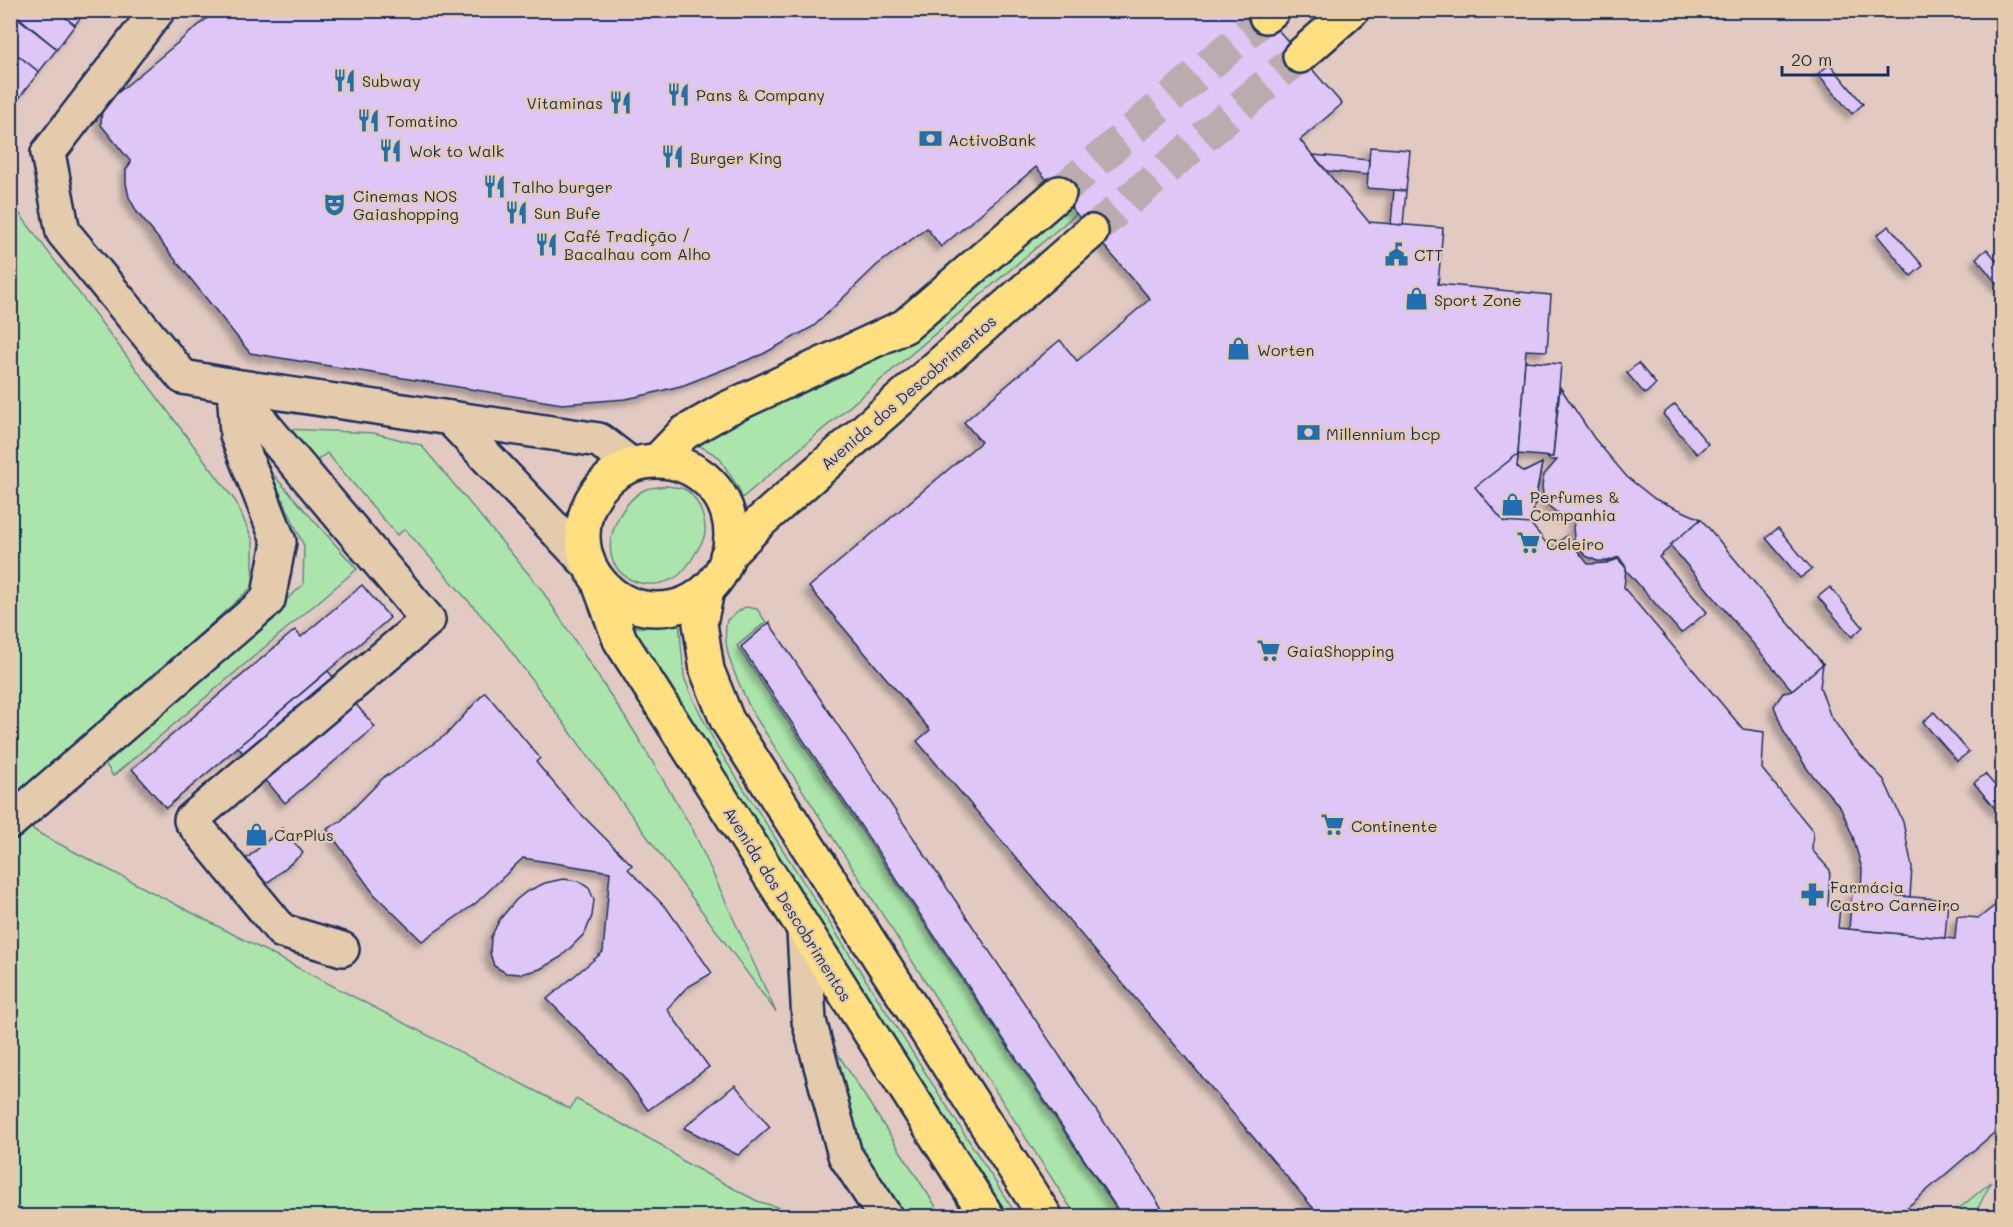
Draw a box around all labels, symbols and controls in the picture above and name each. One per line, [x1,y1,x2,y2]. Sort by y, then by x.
scale bar [1782,39,1888,77]
text: 20 m [1791,47,1832,71]
restaurant icon: Subway [331,67,357,93]
place label: Subway [362,70,421,91]
restaurant icon: Pans & Company [665,81,691,107]
place label: Pans & Company [696,84,825,105]
restaurant icon: Vitaminas [608,89,634,115]
place label: Vitaminas [527,92,603,113]
restaurant icon: Tomatino [355,107,381,133]
place label: Tomatino [386,110,457,131]
bank icon: ActivoBank [917,126,943,152]
place label: ActivoBank [948,129,1036,150]
restaurant icon: Wok to Walk [378,137,404,163]
place label: Wok to Walk [409,140,504,161]
restaurant icon: Burger King [659,144,685,170]
place label: Burger King [690,147,782,168]
restaurant icon: Talho burger [481,173,507,199]
place label: Talho burger [512,176,613,197]
place label: Cinemas NOS Gaiashopping [353,185,459,224]
theatre icon: Cinemas NOS Gaiashopping [322,191,348,217]
restaurant icon: Sun Bufe [503,199,529,225]
place label: Sun Bufe [534,202,601,223]
place label: Café Tradição / Bacalhau com Alho [564,225,711,264]
restaurant icon: Café Tradição / Bacalhau com Alho [533,231,559,257]
public building icon: CTT [1383,241,1409,267]
place label: CTT [1414,244,1443,265]
shop icon: Sport Zone [1403,286,1429,312]
place label: Sport Zone [1434,289,1522,310]
street label: Avenida dos Descobrimentos [816,310,1000,474]
shop icon: Worten [1226,336,1252,362]
place label: Worten [1257,339,1314,360]
bank icon: Millennium bcp [1295,420,1321,446]
place label: Millennium bcp [1326,423,1440,444]
place label: Perfumes & Companhia [1530,486,1620,525]
shop icon: Perfumes & Companhia [1499,492,1525,518]
supermarket icon: Celeiro [1515,530,1541,556]
place label: Celeiro [1546,533,1604,554]
supermarket icon: GaiaShopping [1256,637,1282,663]
place label: GaiaShopping [1287,640,1394,661]
street label: Avenida dos Descobrimentos [719,803,857,1005]
supermarket icon: Continente [1320,812,1346,838]
place label: Continente [1351,815,1437,836]
shop icon: CarPlus [243,821,269,847]
place label: CarPlus [274,824,334,845]
place label: Farmácia Castro Carneiro [1830,876,1959,915]
pharmacy icon: Farmácia Castro Carneiro [1799,882,1825,908]

